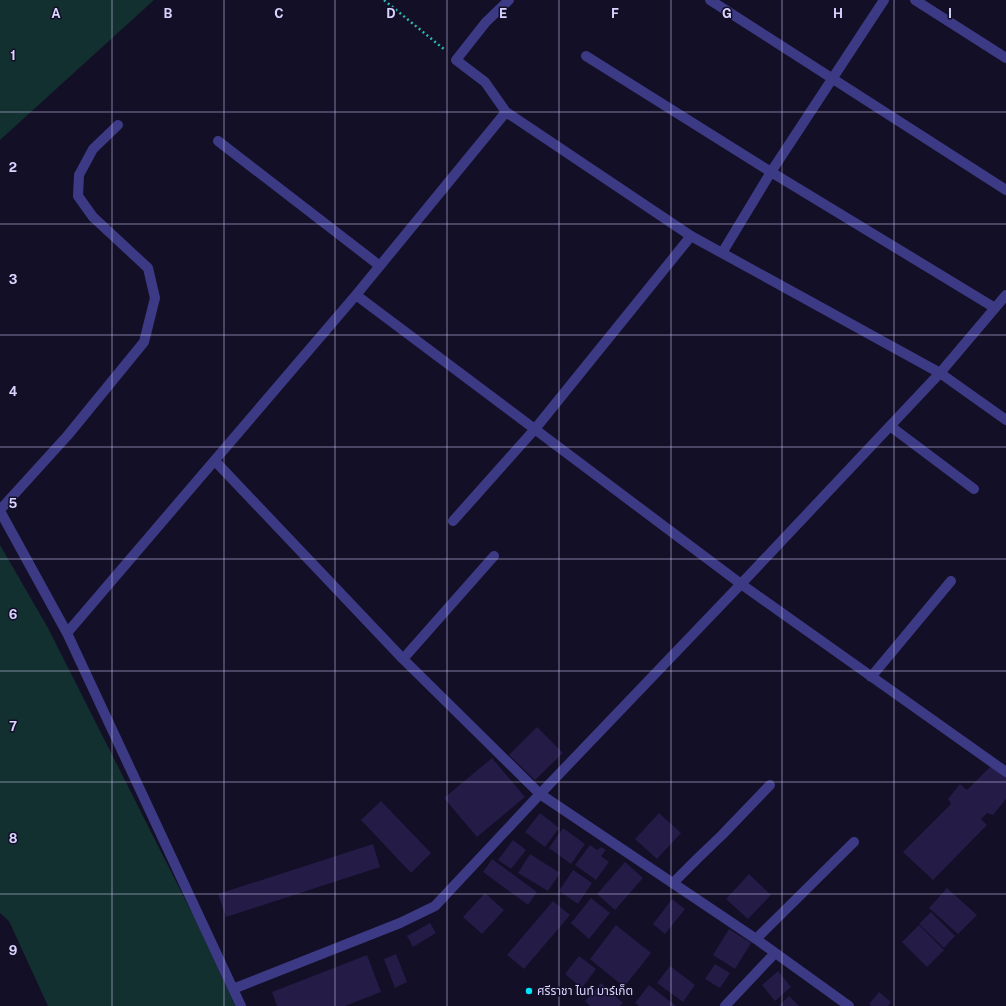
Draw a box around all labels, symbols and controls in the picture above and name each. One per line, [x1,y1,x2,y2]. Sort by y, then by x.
text: A [51,6,61,21]
text: B [164,6,173,21]
text: C [274,6,284,21]
text: D [386,6,396,21]
text: E [499,6,507,21]
text: F [611,6,619,21]
text: G [722,6,732,21]
text: H [833,6,843,21]
text: I [948,6,952,21]
text: 1 [10,48,16,63]
text: 2 [9,160,17,175]
text: 3 [9,272,18,287]
text: 4 [9,384,18,399]
text: 5 [9,496,18,511]
text: 6 [9,607,18,622]
text: 7 [9,719,17,734]
text: 8 [9,831,18,846]
text: 9 [9,943,17,958]
place label: ศรีราชา ไนท์ มาร์เก็ต [537,984,633,998]
marker: ศรีราชา ไนท์ มาร์เก็ต [524,986,534,996]

